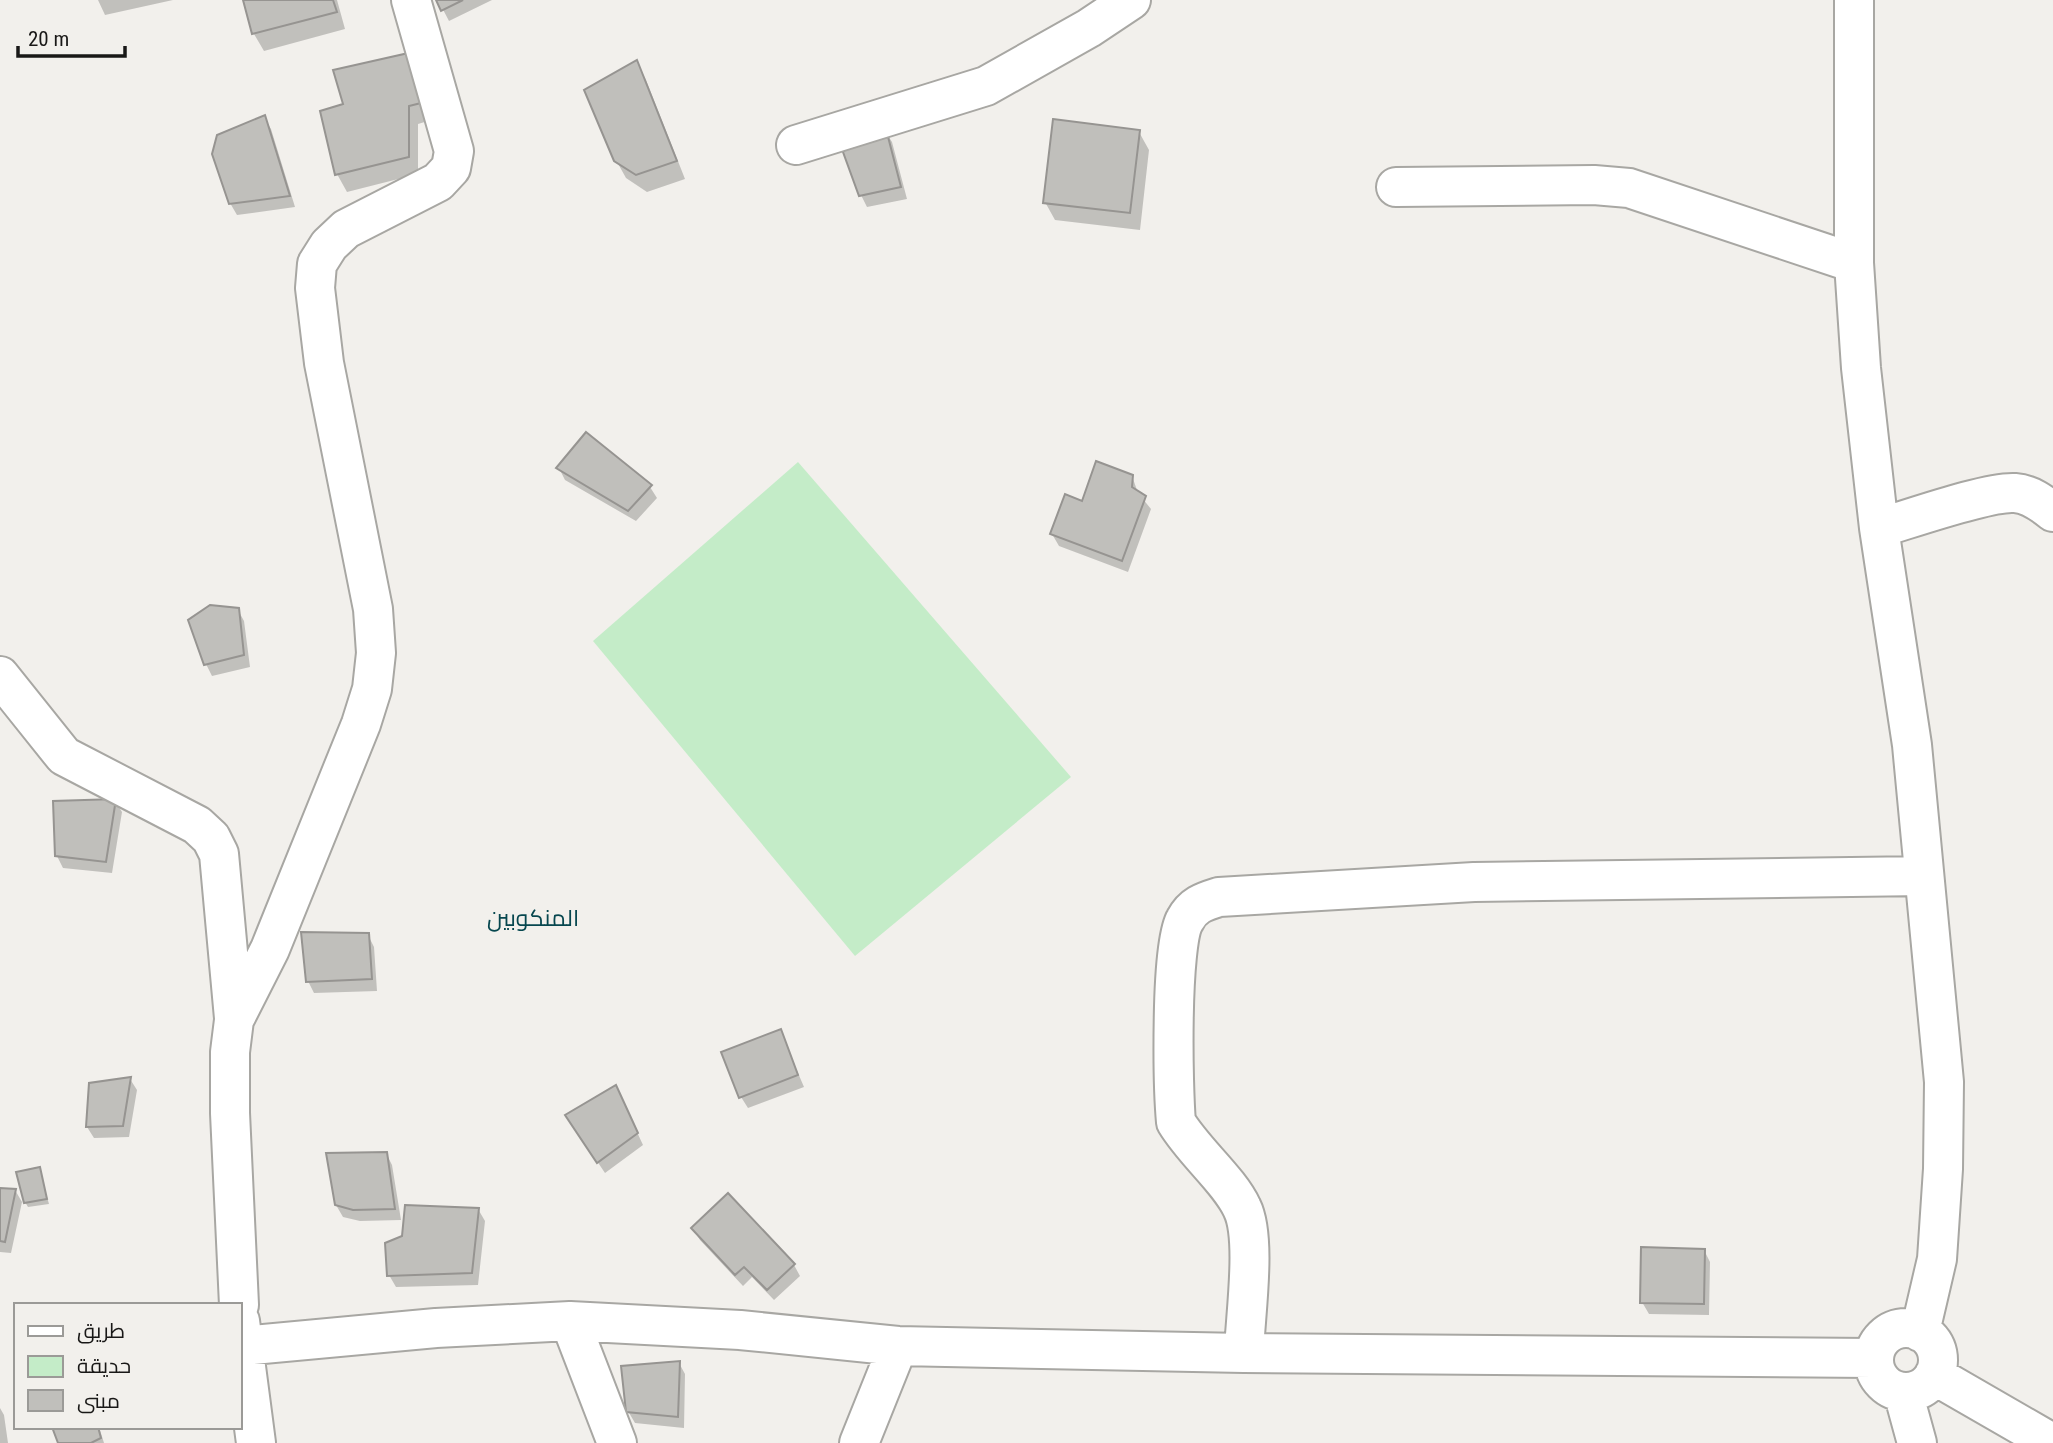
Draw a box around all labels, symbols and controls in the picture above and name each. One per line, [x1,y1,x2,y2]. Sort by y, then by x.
scale bar [18,14,124,58]
text: 20 m [28,27,69,51]
district label: المنكوبين [487,905,579,932]
legend [14,1303,242,1429]
text: طريق [77,1319,125,1344]
text: حديقة [77,1354,131,1378]
text: مبنى [77,1389,120,1414]

